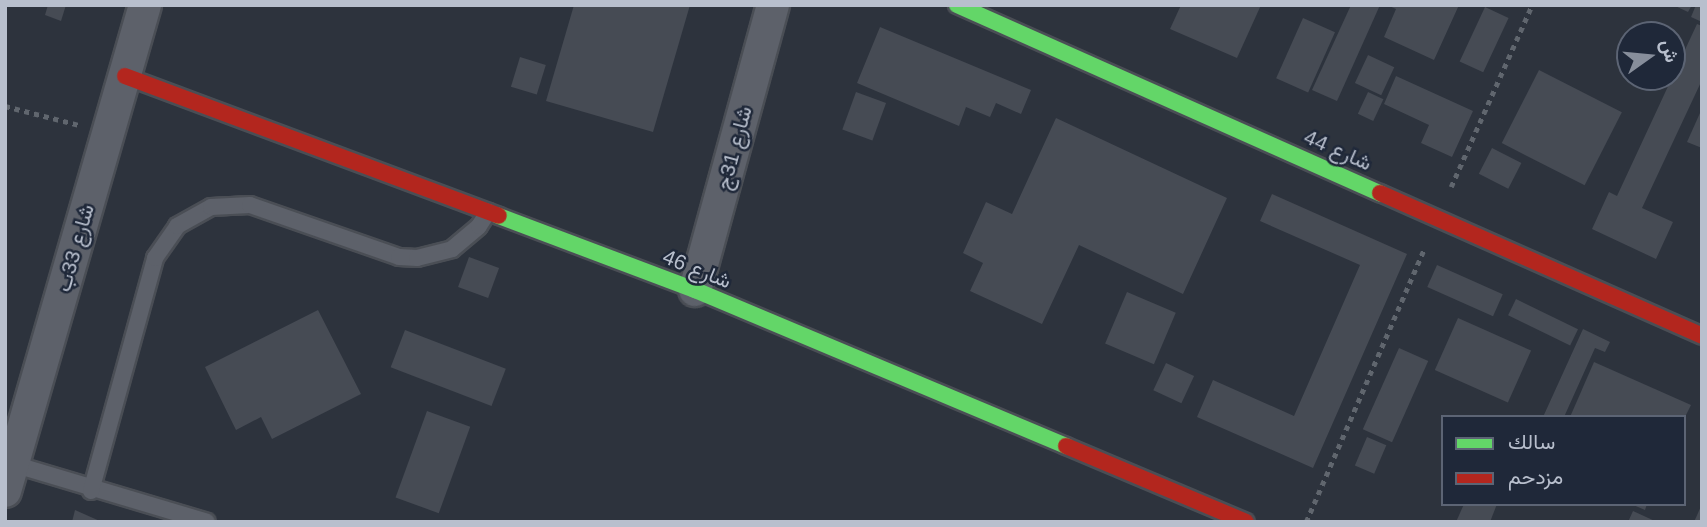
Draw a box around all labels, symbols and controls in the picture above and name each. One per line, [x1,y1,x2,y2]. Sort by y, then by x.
north arrow [1616,21,1686,91]
text: ش [1657,37,1683,65]
street label: شارع 31ج [711,103,757,193]
street label: شارع 44 [1300,124,1376,176]
street label: شارع 33ب [51,201,99,295]
street label: شارع 46 [659,244,735,294]
legend [1441,415,1686,506]
text: سالك [1508,430,1555,453]
text: مزدحم [1508,465,1563,488]

